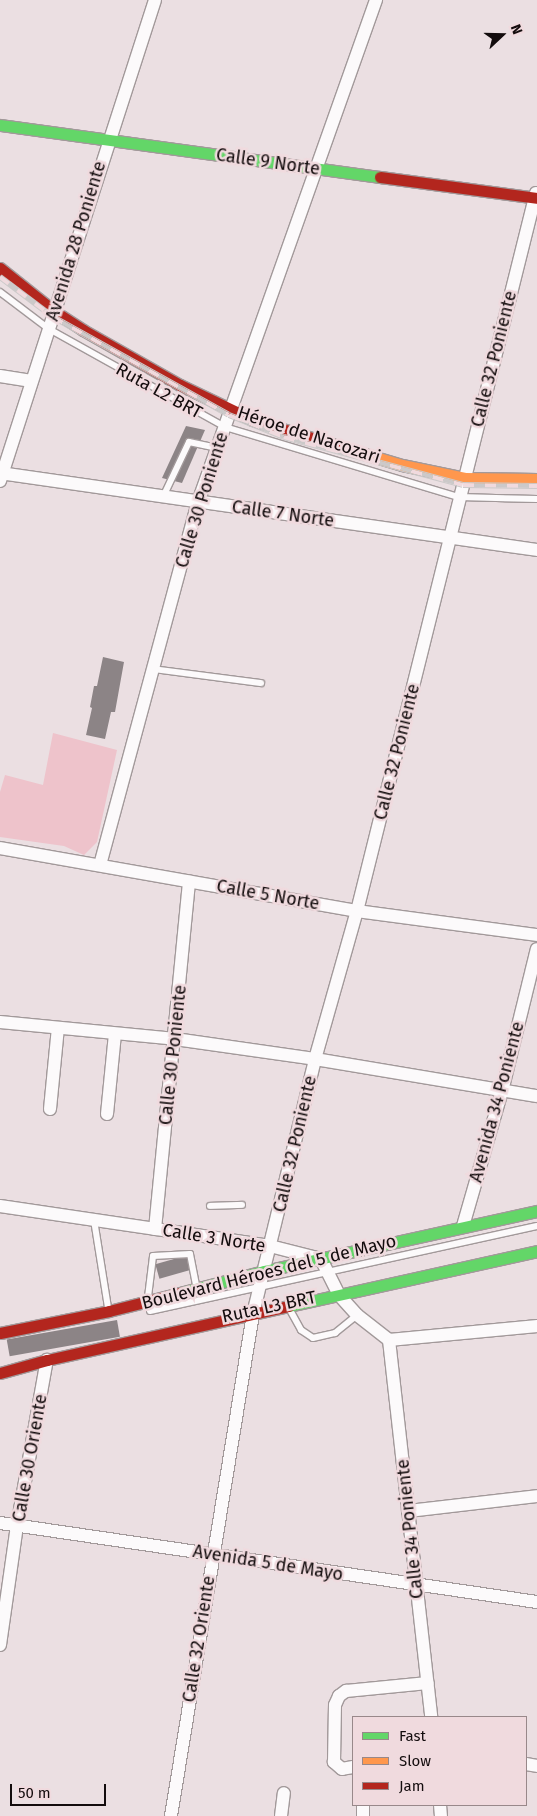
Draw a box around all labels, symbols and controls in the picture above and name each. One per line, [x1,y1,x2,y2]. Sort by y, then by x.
north arrow [477,10,527,60]
text: N [507,22,526,37]
street label: Calle 9 Norte [215,144,321,180]
street label: Avenida 28 Poniente [41,159,111,323]
street label: Calle 32 Poniente [467,289,521,429]
street label: Ruta L2 BRT [112,358,206,424]
street label: Héroe de Nacozari [235,402,383,468]
street label: Calle 30 Poniente [171,430,233,570]
street label: Calle 7 Norte [230,496,336,532]
street label: Calle 32 Poniente [370,682,424,822]
street label: Calle 5 Norte [215,875,321,915]
street label: Calle 30 Poniente [155,984,191,1126]
street label: Avenida 34 Poniente [465,1019,529,1185]
street label: Calle 32 Poniente [269,1074,321,1214]
street label: Calle 3 Norte [161,1219,267,1257]
street label: Boulevard Héroes del 5 de Mayo [139,1230,399,1314]
street label: Ruta L3 BRT [220,1286,318,1328]
street label: Calle 30 Oriente [8,1392,52,1524]
street label: Calle 34 Poniente [392,1458,428,1600]
street label: Avenida 5 de Mayo [191,1540,345,1586]
street label: Calle 32 Oriente [178,1574,220,1704]
legend [352,1716,527,1806]
text: Fast [399,1727,426,1745]
text: Slow [399,1752,431,1770]
scale bar [12,1774,109,1806]
text: Jam [399,1777,425,1795]
text: 50 m [18,1784,51,1802]

